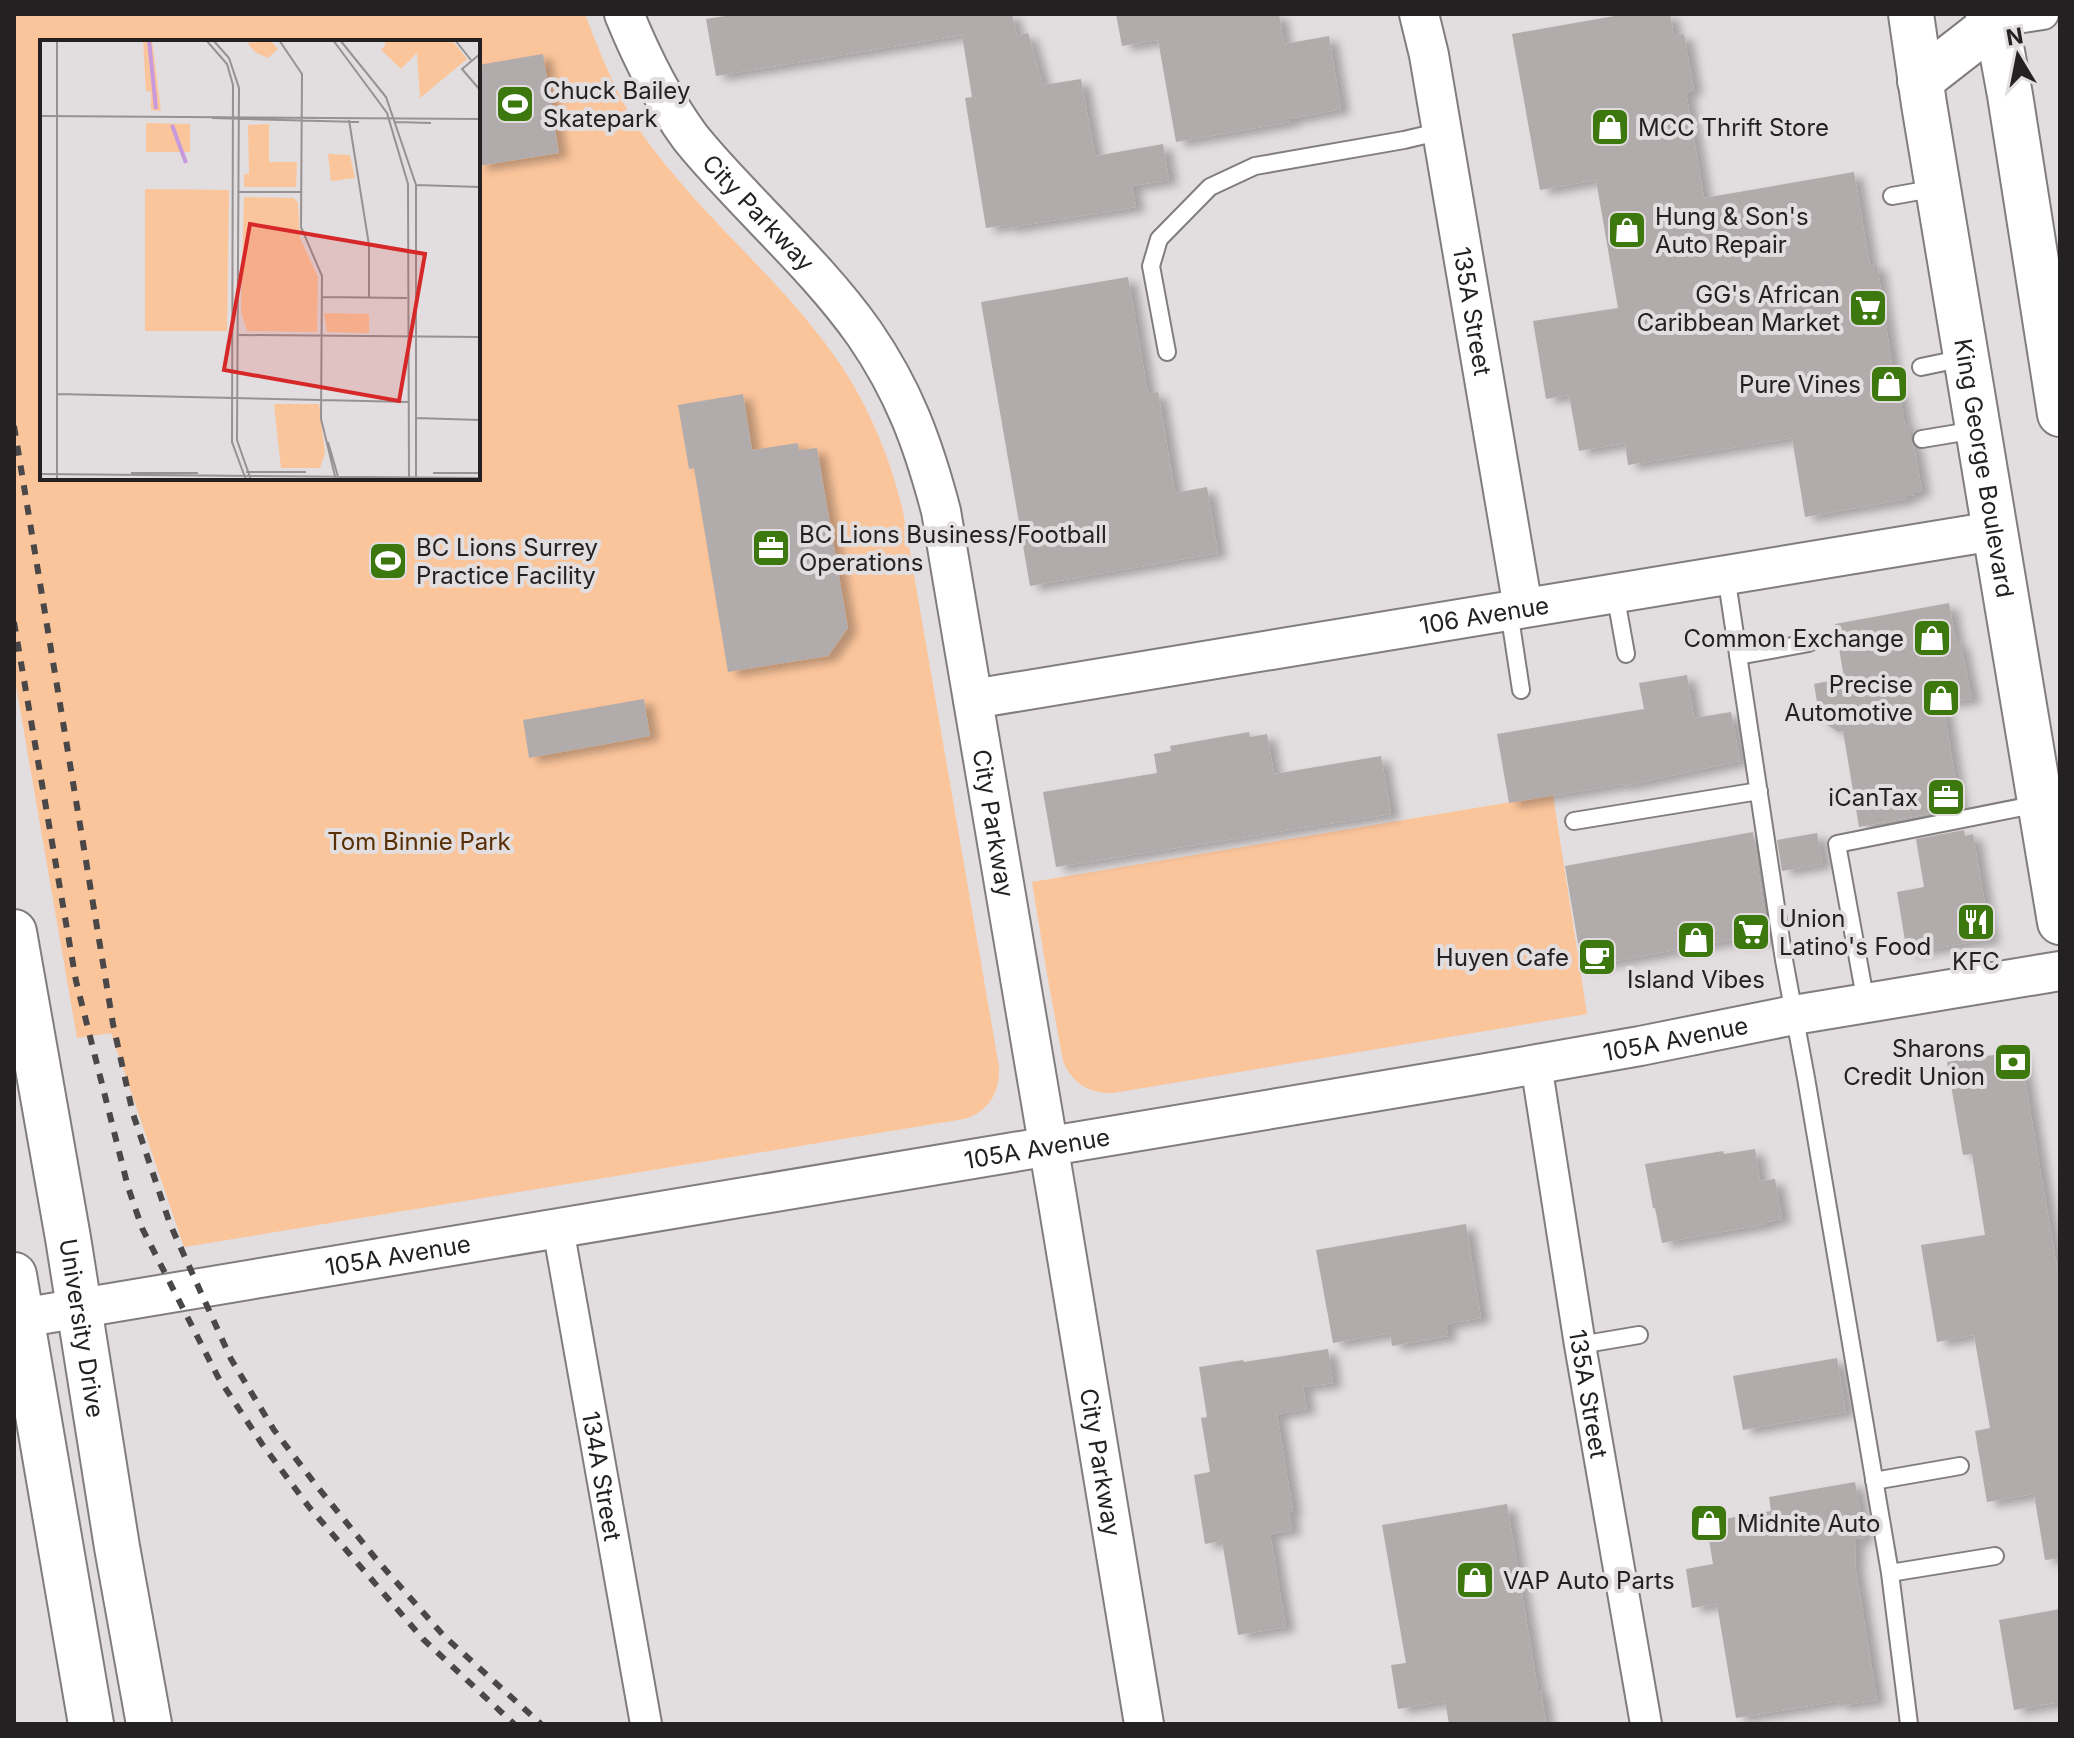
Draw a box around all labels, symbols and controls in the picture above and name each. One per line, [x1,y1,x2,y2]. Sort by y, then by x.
north arrow [1978,16,2058,96]
text: N [2004,22,2025,51]
inset map [40,40,480,480]
place label: Chuck Bailey Skatepark [543,76,690,133]
sports icon: Chuck Bailey Skatepark [494,83,536,125]
shop icon: MCC Thrift Store [1589,106,1631,148]
place label: MCC Thrift Store [1638,113,1829,142]
street label: City Parkway [697,148,821,277]
place label: Hung & Son's Auto Repair [1655,202,1809,259]
shop icon: Hung & Son's Auto Repair [1606,209,1648,251]
street label: 135A Street [1447,244,1498,378]
place label: GG's African Caribbean Market [1637,280,1840,337]
supermarket icon: GG's African Caribbean Market [1847,287,1889,329]
street label: King George Boulevard [1949,336,2020,600]
shop icon: Pure Vines [1868,363,1910,405]
place label: Pure Vines [1739,370,1861,399]
place label: BC Lions Business/Football Operations [799,520,1107,577]
office icon: BC Lions Business/Football Operations [750,527,792,569]
place label: BC Lions Surrey Practice Facility [416,533,598,590]
sports icon: BC Lions Surrey Practice Facility [367,540,409,582]
street label: 106 Avenue [1417,590,1551,640]
shop icon: Common Exchange [1911,617,1953,659]
place label: Common Exchange [1683,624,1904,653]
place label: Precise Automotive [1784,670,1913,727]
shop icon: Precise Automotive [1920,677,1962,719]
street label: City Parkway [967,747,1021,899]
office icon: iCanTax [1925,776,1967,818]
place label: iCanTax [1828,783,1918,812]
park label: Tom Binnie Park [327,827,511,856]
restaurant icon: KFC [1955,901,1997,943]
place label: Union Latino's Food [1779,904,1931,961]
supermarket icon: Union Latino's Food [1730,911,1772,953]
shop icon: Island Vibes [1675,919,1717,961]
cafe icon: Huyen Cafe [1576,936,1618,978]
place label: Huyen Cafe [1436,943,1569,972]
place label: KFC [1952,947,2000,976]
place label: Island Vibes [1627,965,1765,994]
street label: 105A Avenue [1601,1010,1751,1067]
place label: Sharons Credit Union [1843,1034,1985,1091]
bank icon: Sharons Credit Union [1992,1041,2034,1083]
street label: 105A Avenue [962,1122,1112,1175]
street label: 105A Avenue [323,1229,473,1281]
street label: University Drive [54,1237,111,1420]
street label: 135A Street [1563,1327,1614,1461]
street label: City Parkway [1074,1386,1127,1539]
street label: 134A Street [576,1409,628,1543]
shop icon: Midnite Auto [1688,1502,1730,1544]
place label: Midnite Auto [1737,1509,1880,1538]
shop icon: VAP Auto Parts [1454,1559,1496,1601]
place label: VAP Auto Parts [1503,1566,1675,1595]

